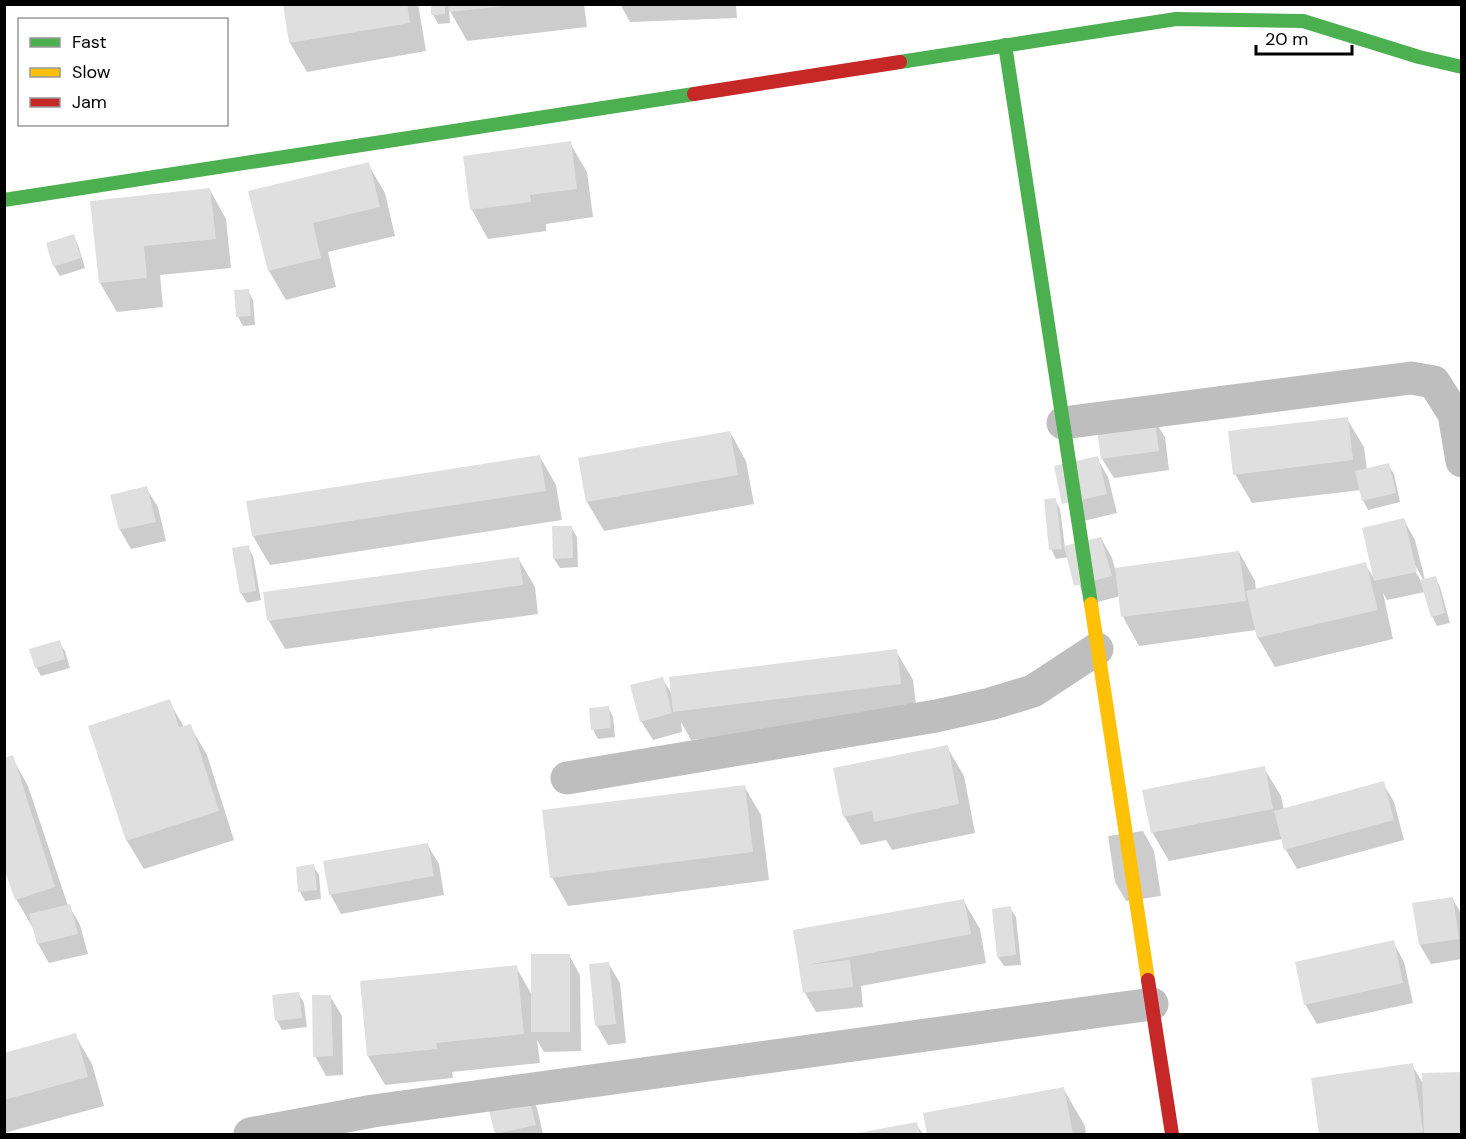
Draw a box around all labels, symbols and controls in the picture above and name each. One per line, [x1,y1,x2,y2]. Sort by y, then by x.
legend [18,18,228,126]
scale bar [1256,18,1352,56]
text: 20 m [1265,27,1308,51]
text: Fast [72,30,107,54]
text: Slow [72,60,111,84]
text: Jam [72,90,107,114]

